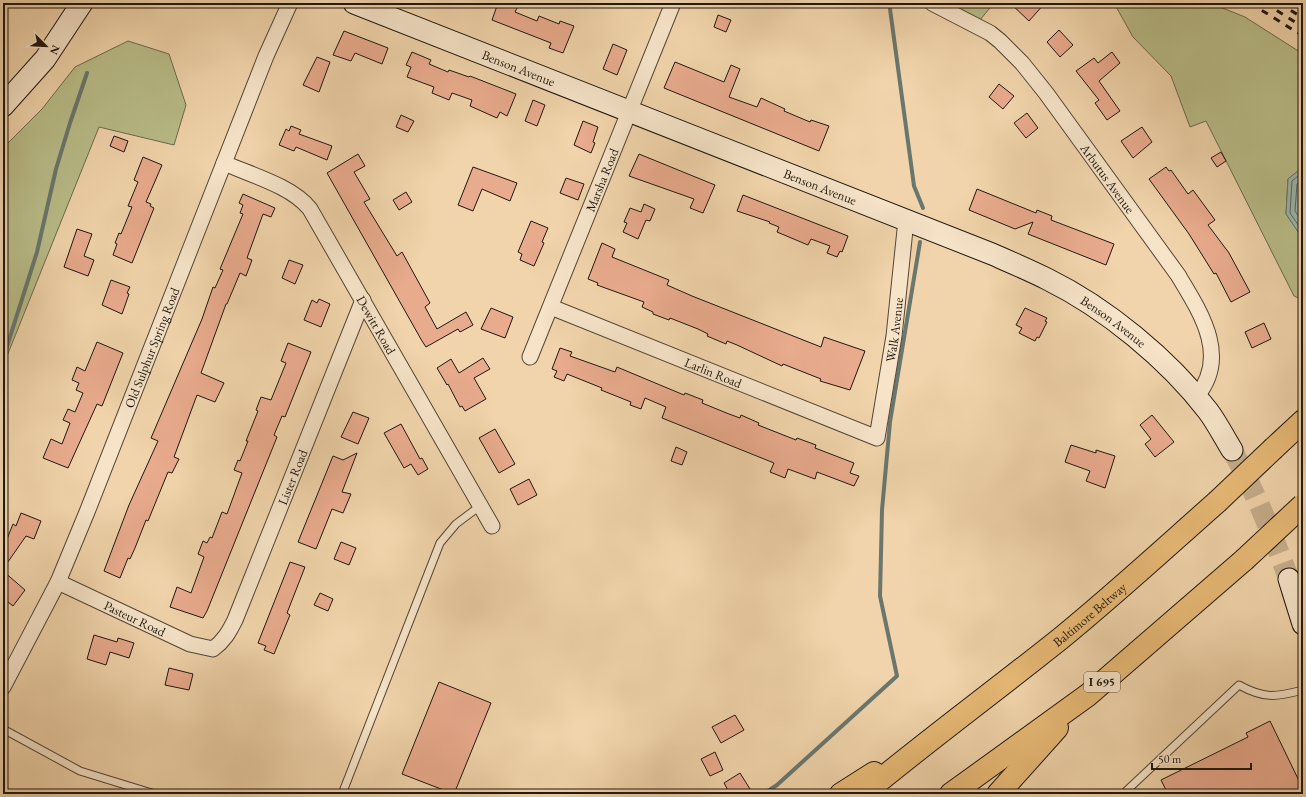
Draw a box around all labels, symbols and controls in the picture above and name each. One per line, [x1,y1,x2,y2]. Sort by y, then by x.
north arrow [26,26,66,66]
text: N [47,43,63,57]
street label: Benson Avenue [480,46,558,90]
street label: Arbutus Avenue [1076,139,1139,216]
street label: Marsha Road [581,145,622,214]
street label: Benson Avenue [781,164,859,208]
street label: Old Sulphur Spring Road [120,284,183,410]
street label: Benson Avenue [1078,291,1150,351]
street label: Dewitt Road [353,292,400,358]
street label: Walk Avenue [881,297,906,363]
street label: Larlin Road [682,353,745,392]
street label: Lister Road [273,447,311,507]
street label: Baltimore Beltway [1049,578,1130,650]
street label: Pasteur Road [101,596,169,640]
road number: I 695 [1084,672,1120,692]
scale bar [1152,745,1251,771]
text: 50 m [1158,751,1182,767]

